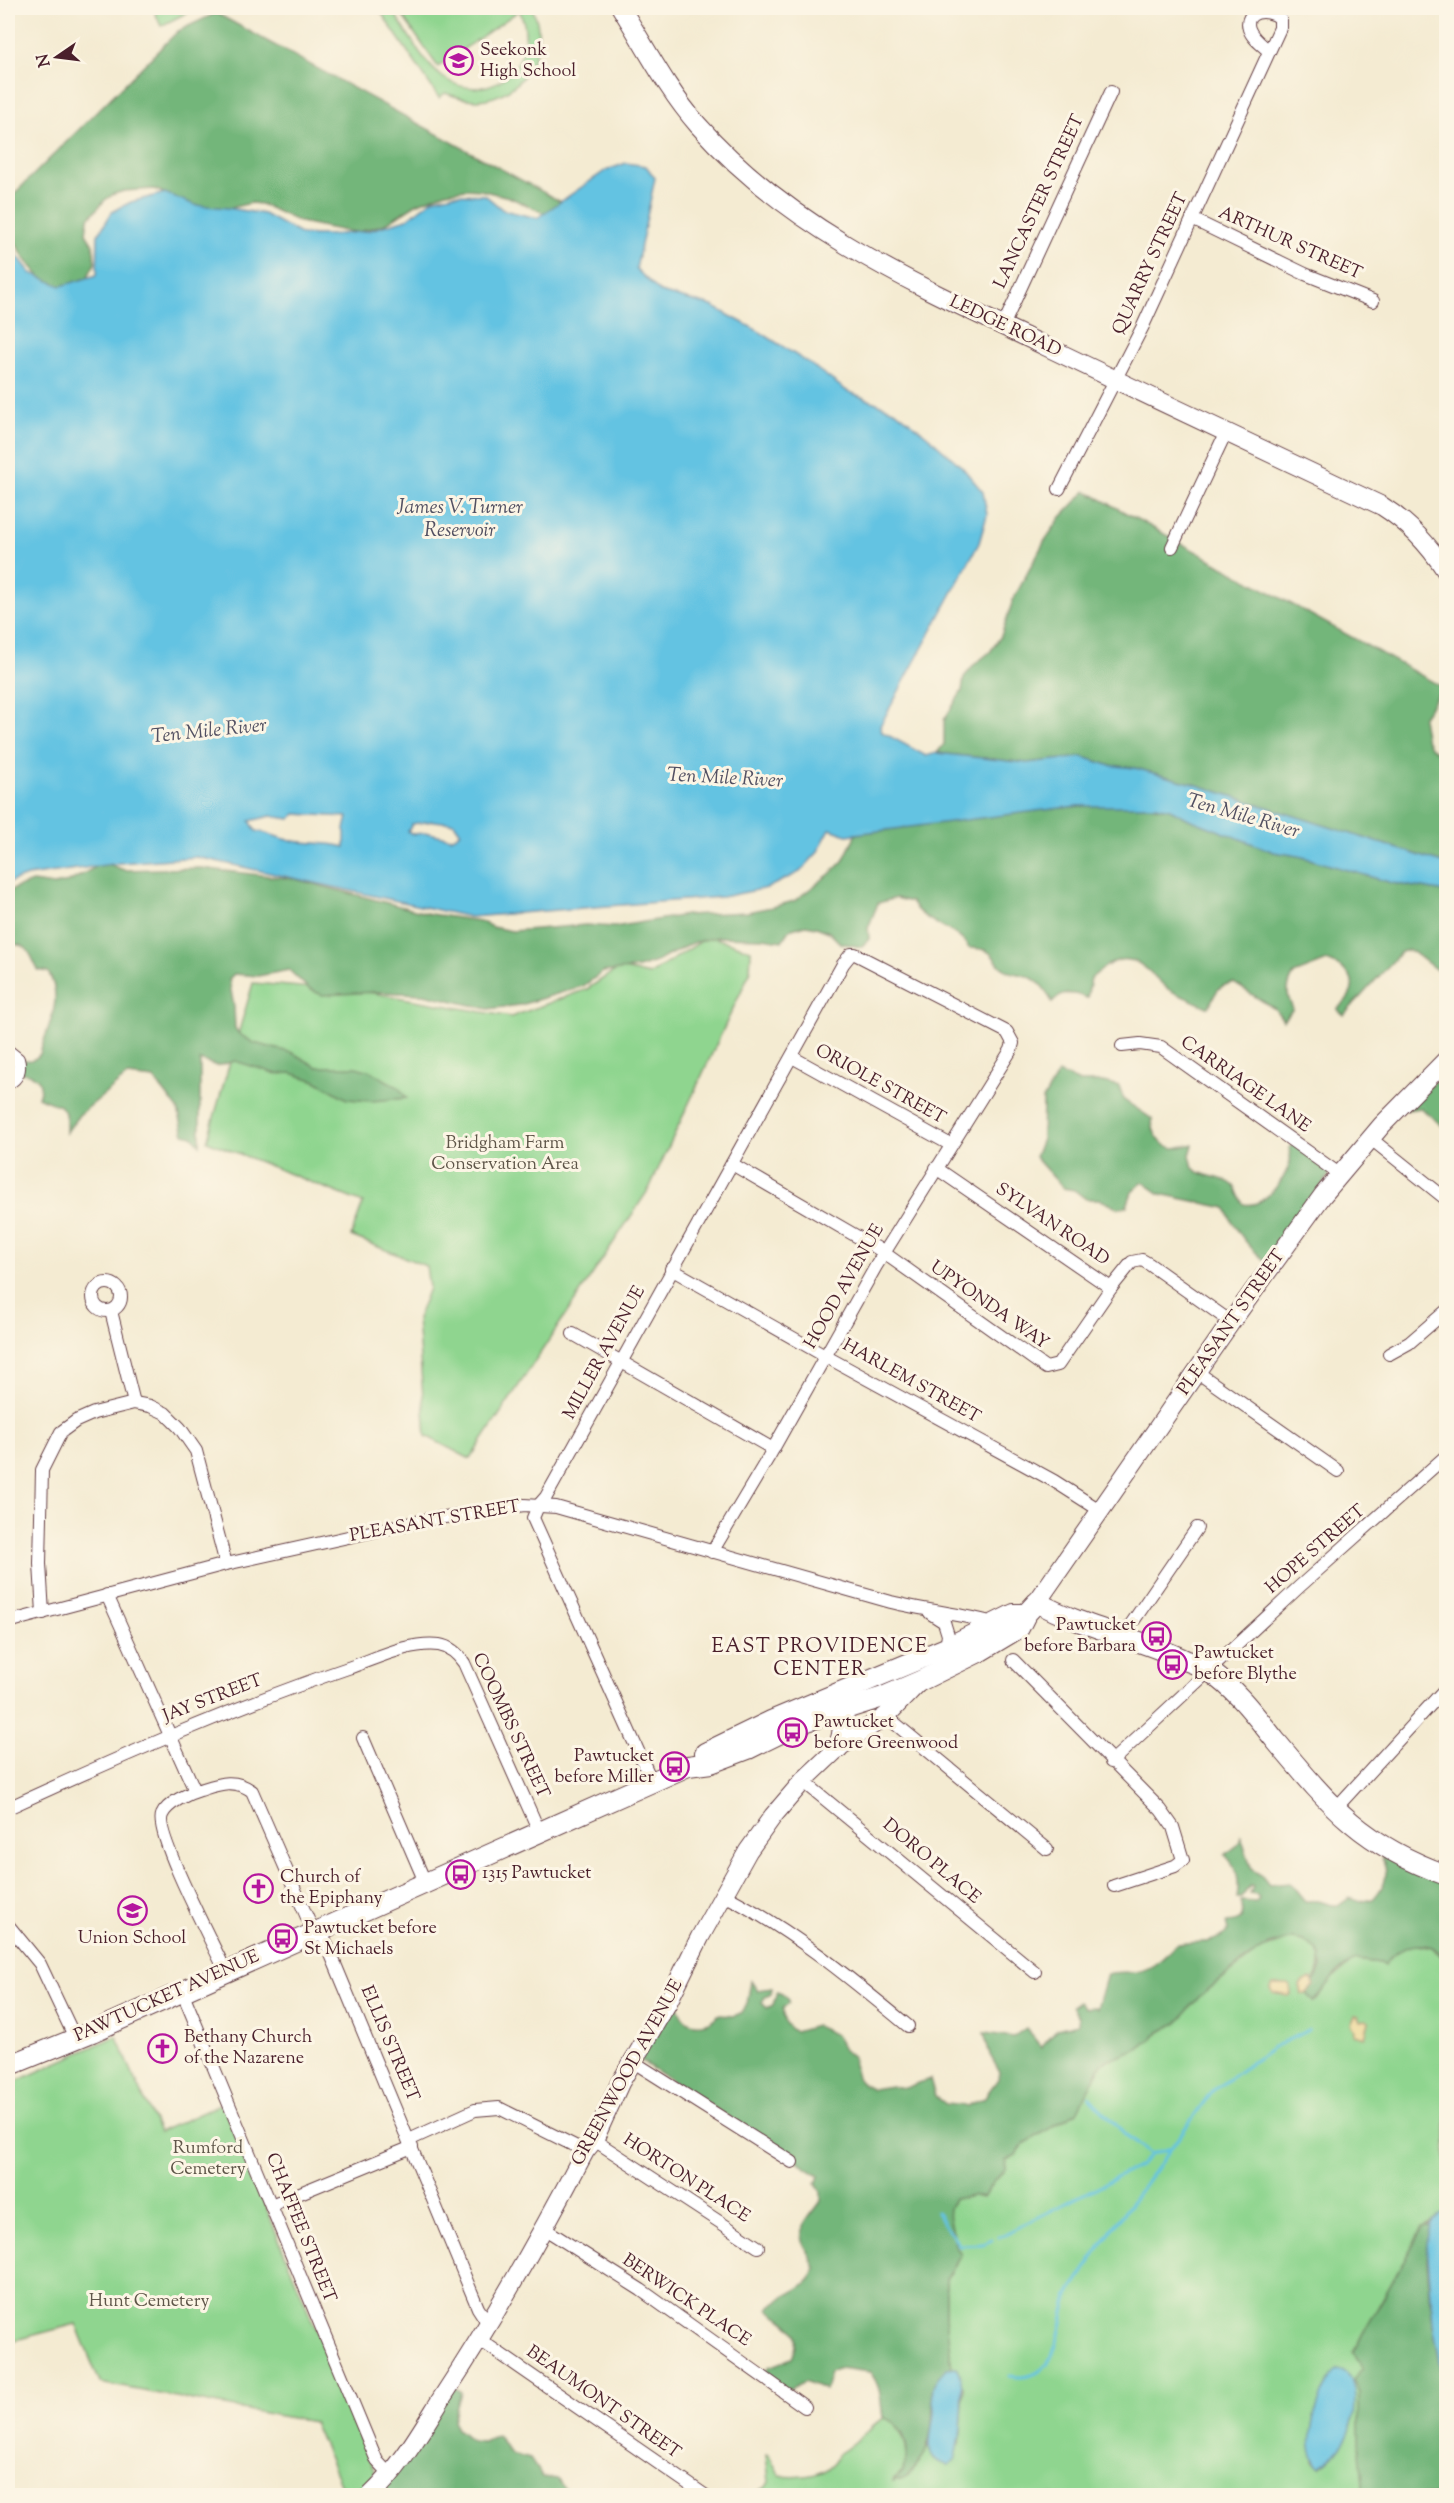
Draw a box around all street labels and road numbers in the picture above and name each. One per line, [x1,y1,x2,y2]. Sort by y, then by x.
street label: LANCASTER STREET [988,110,1092,293]
street label: QUARRY STREET [1107,188,1196,339]
street label: ARTHUR STREET [1214,201,1366,288]
street label: LEDGE ROAD [945,290,1065,364]
street label: CARRIAGE LANE [1174,1030,1316,1140]
street label: ORIOLE STREET [810,1038,950,1132]
street label: SYLVAN ROAD [990,1177,1114,1273]
street label: HOOD AVENUE [799,1220,891,1354]
street label: PLEASANT STREET [1172,1245,1292,1401]
street label: UPYONDA WAY [924,1255,1054,1357]
street label: MILLER AVENUE [557,1281,653,1425]
street label: HARLEM STREET [837,1333,985,1431]
street label: PLEASANT STREET [348,1494,523,1550]
street label: HOPE STREET [1260,1499,1372,1601]
street label: COOMBS STREET [465,1649,555,1803]
street label: JAY STREET [159,1668,267,1730]
street label: DORO PLACE [876,1813,986,1911]
street label: PAWTUCKET AVENUE [70,1944,264,2050]
street label: GREENWOOD AVENUE [566,1975,690,2171]
street label: ELLIS STREET [353,1982,425,2106]
street label: HORTON PLACE [617,2128,755,2230]
street label: CHAFFEE STREET [258,2149,342,2307]
street label: BERWICK PLACE [616,2248,756,2354]
street label: BEAUMONT STREET [520,2340,686,2466]

